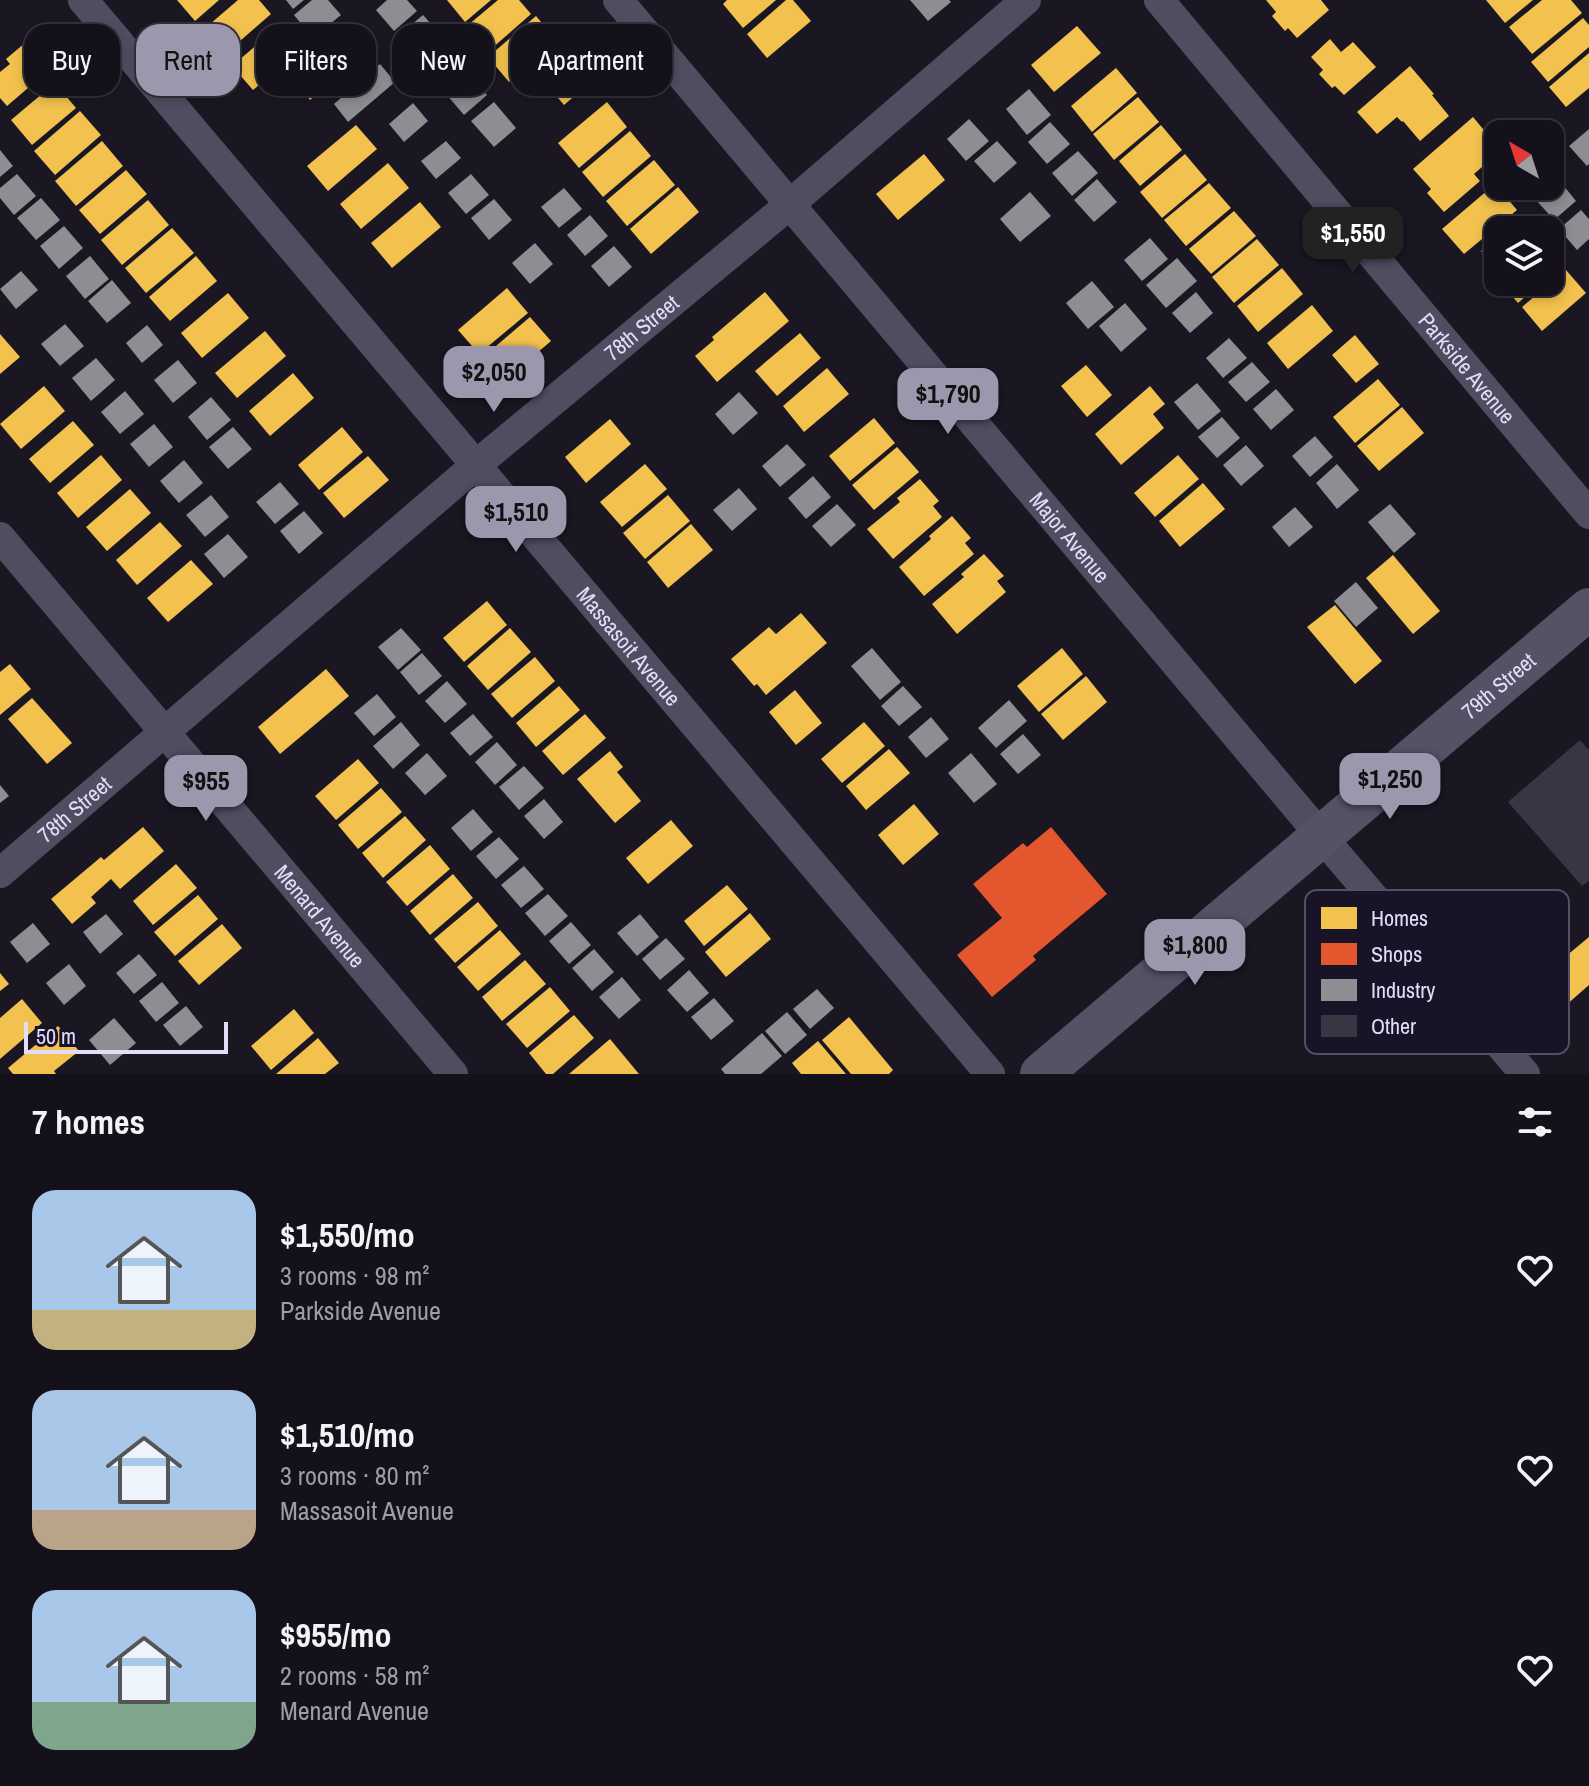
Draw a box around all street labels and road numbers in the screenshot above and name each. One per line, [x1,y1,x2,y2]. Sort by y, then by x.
street label: 78th Street [598,288,685,367]
street label: Parkside Avenue [1412,306,1522,430]
street label: Major Avenue [1023,485,1117,589]
street label: Massasoit Avenue [570,580,688,712]
street label: 79th Street [1455,646,1542,726]
street label: 78th Street [31,769,118,849]
street label: Menard Avenue [268,858,372,974]

